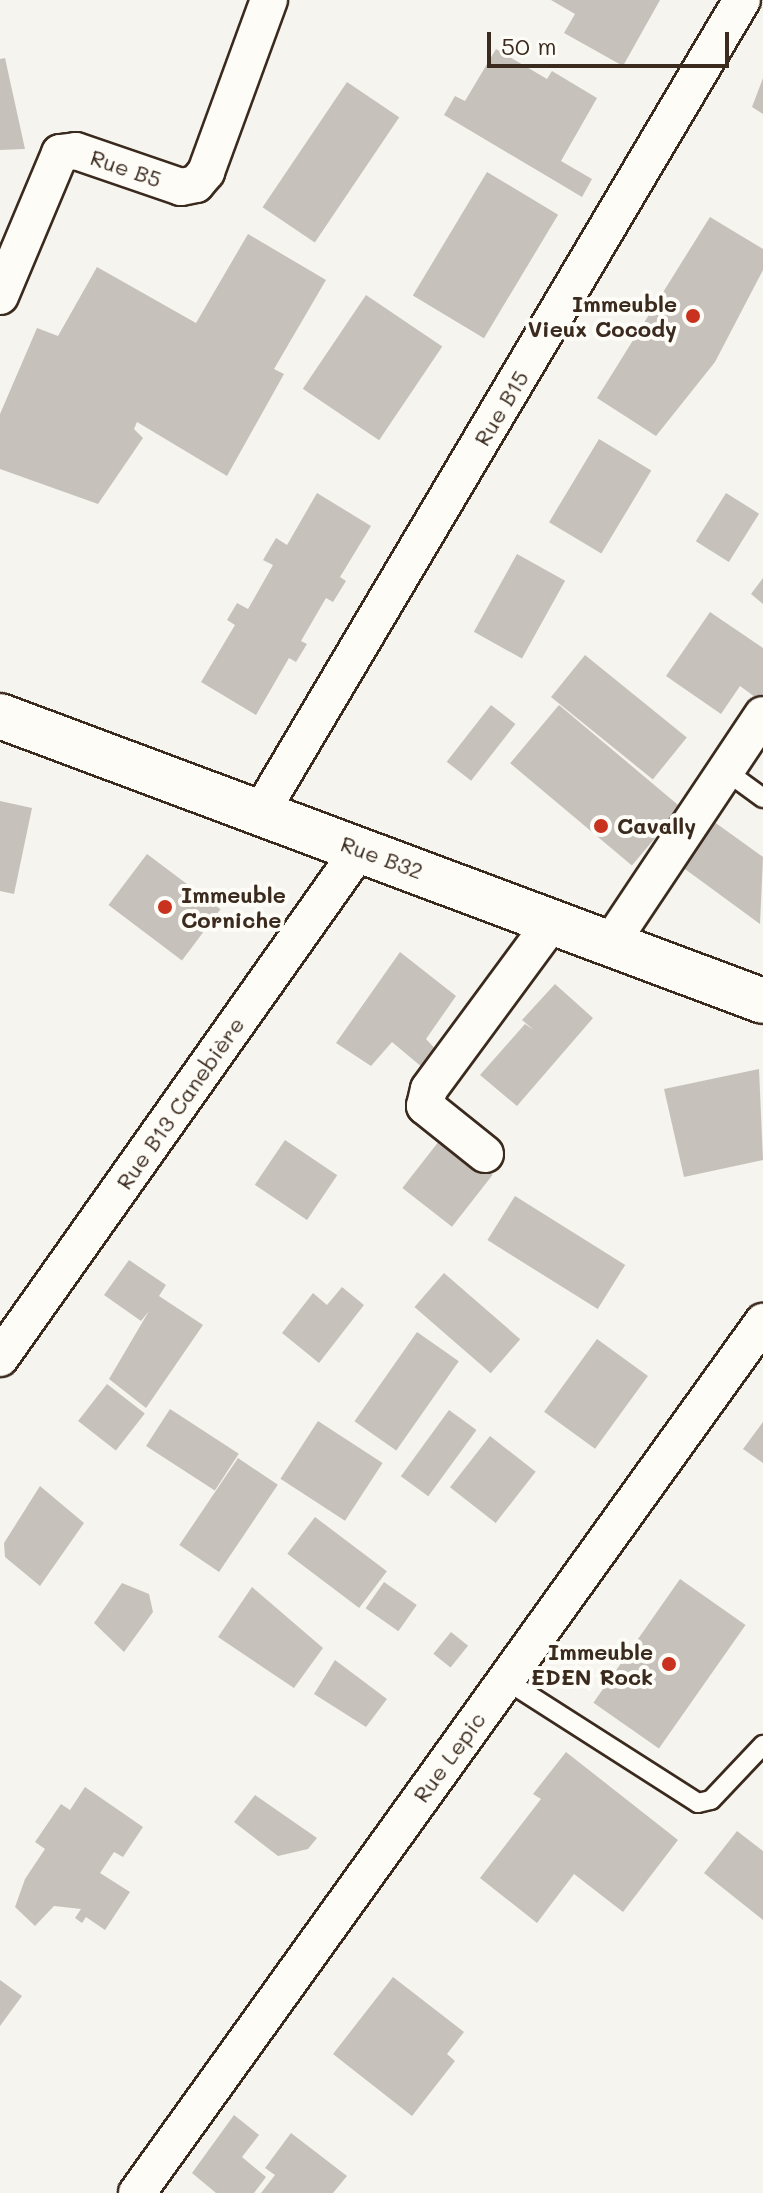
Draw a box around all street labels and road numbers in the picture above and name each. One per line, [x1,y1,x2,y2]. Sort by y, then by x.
street label: Rue B5 [87,144,165,192]
street label: Rue B15 [468,366,534,450]
street label: Rue B32 [337,830,427,884]
street label: Rue B13 Canebière [111,1012,249,1194]
street label: Rue Lepic [407,1707,491,1807]

